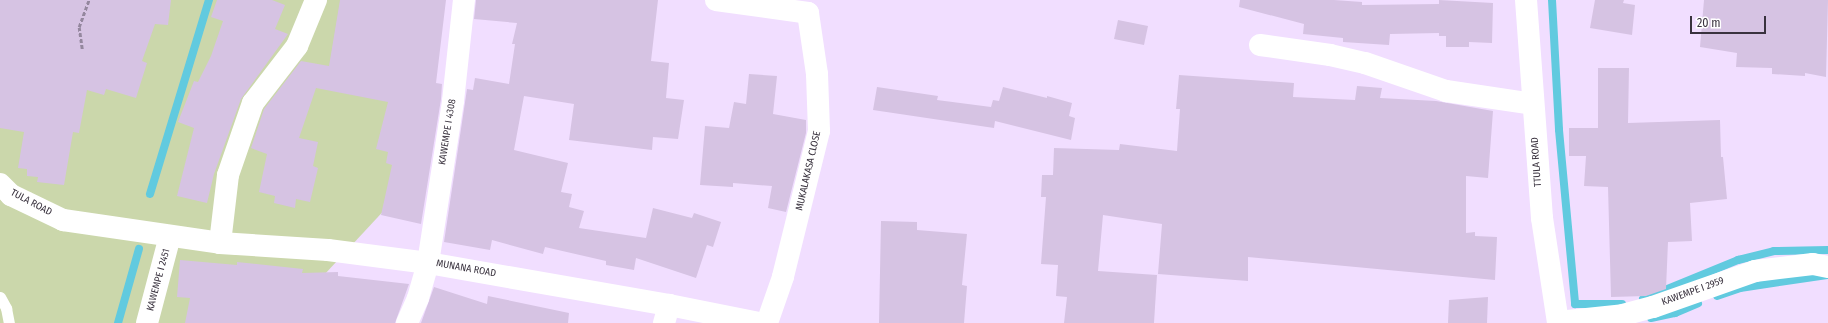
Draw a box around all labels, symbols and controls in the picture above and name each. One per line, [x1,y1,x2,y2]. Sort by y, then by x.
scale bar [1692,8,1768,34]
text: 20 m [1697,16,1721,30]
street label: KAWEMPE I 4308 [437,98,459,166]
street label: MUKALAKASA CLOSE [794,130,824,212]
street label: TTULA ROAD [1529,137,1545,187]
street label: TULA ROAD [8,187,54,219]
street label: KAWEMPE I 2451 [145,248,173,312]
street label: MUNANA ROAD [435,258,497,280]
street label: KAWEMPE I 2959 [1660,275,1726,309]

